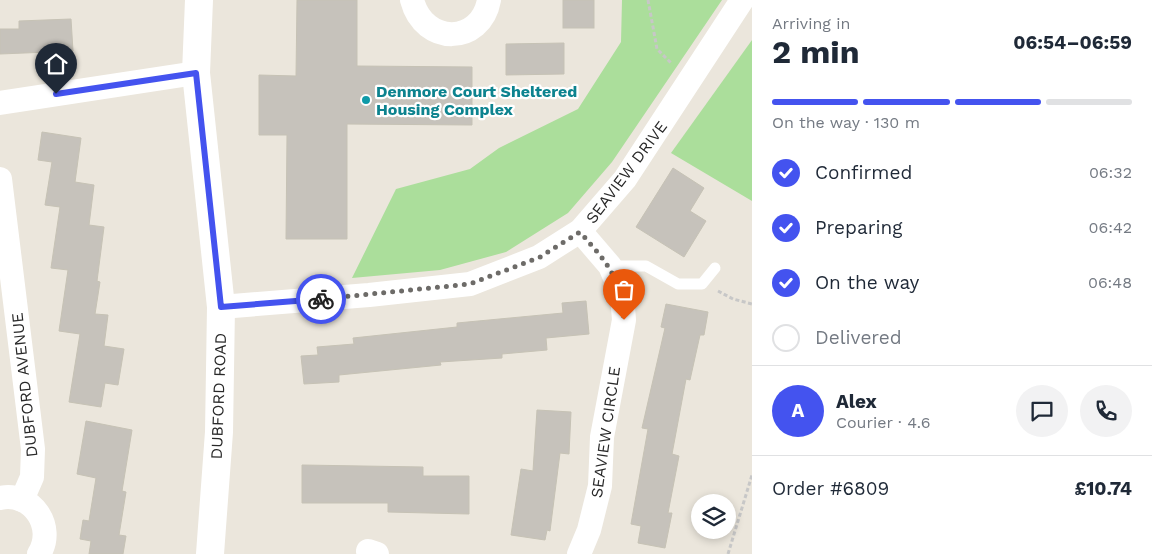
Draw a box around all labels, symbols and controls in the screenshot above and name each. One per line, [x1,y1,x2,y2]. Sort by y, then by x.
text: Arriving in [772,14,850,33]
text: 06:54–06:59 [1013,31,1132,54]
text: 2 min [772,33,860,71]
pin [35,43,77,94]
icon: home [42,50,70,78]
place label: Denmore Court Sheltered Housing Complex [376,82,577,119]
marker: Denmore Court Sheltered Housing Complex [360,94,372,106]
text: On the way · 130 m [772,113,920,132]
street label: SEAVIEW DRIVE [582,117,671,227]
icon: check [772,159,800,187]
text: Confirmed [815,161,912,184]
text: 06:32 [1089,163,1132,182]
icon: check [772,214,800,242]
text: Preparing [815,216,902,239]
text: 06:42 [1088,218,1132,237]
pin [603,269,645,320]
icon: check [772,269,800,297]
text: On the way [815,271,919,294]
text: 06:48 [1088,273,1132,292]
courier [296,274,346,324]
icon: bag [610,276,638,304]
icon: bike [307,285,335,313]
street label: DUBFORD AVENUE [7,312,42,458]
text: Delivered [815,326,902,349]
street label: DUBFORD ROAD [207,332,230,460]
street label: SEAVIEW CIRCLE [587,365,624,499]
button: chat [1016,385,1068,437]
button: phone [1080,385,1132,437]
text: Alex [836,390,877,413]
text: A [792,399,804,422]
text: Courier · 4.6 [836,413,931,432]
text: Order #6809 [772,477,889,500]
text: £10.74 [1074,477,1132,500]
map controls [691,494,736,539]
button: layers [691,494,736,539]

